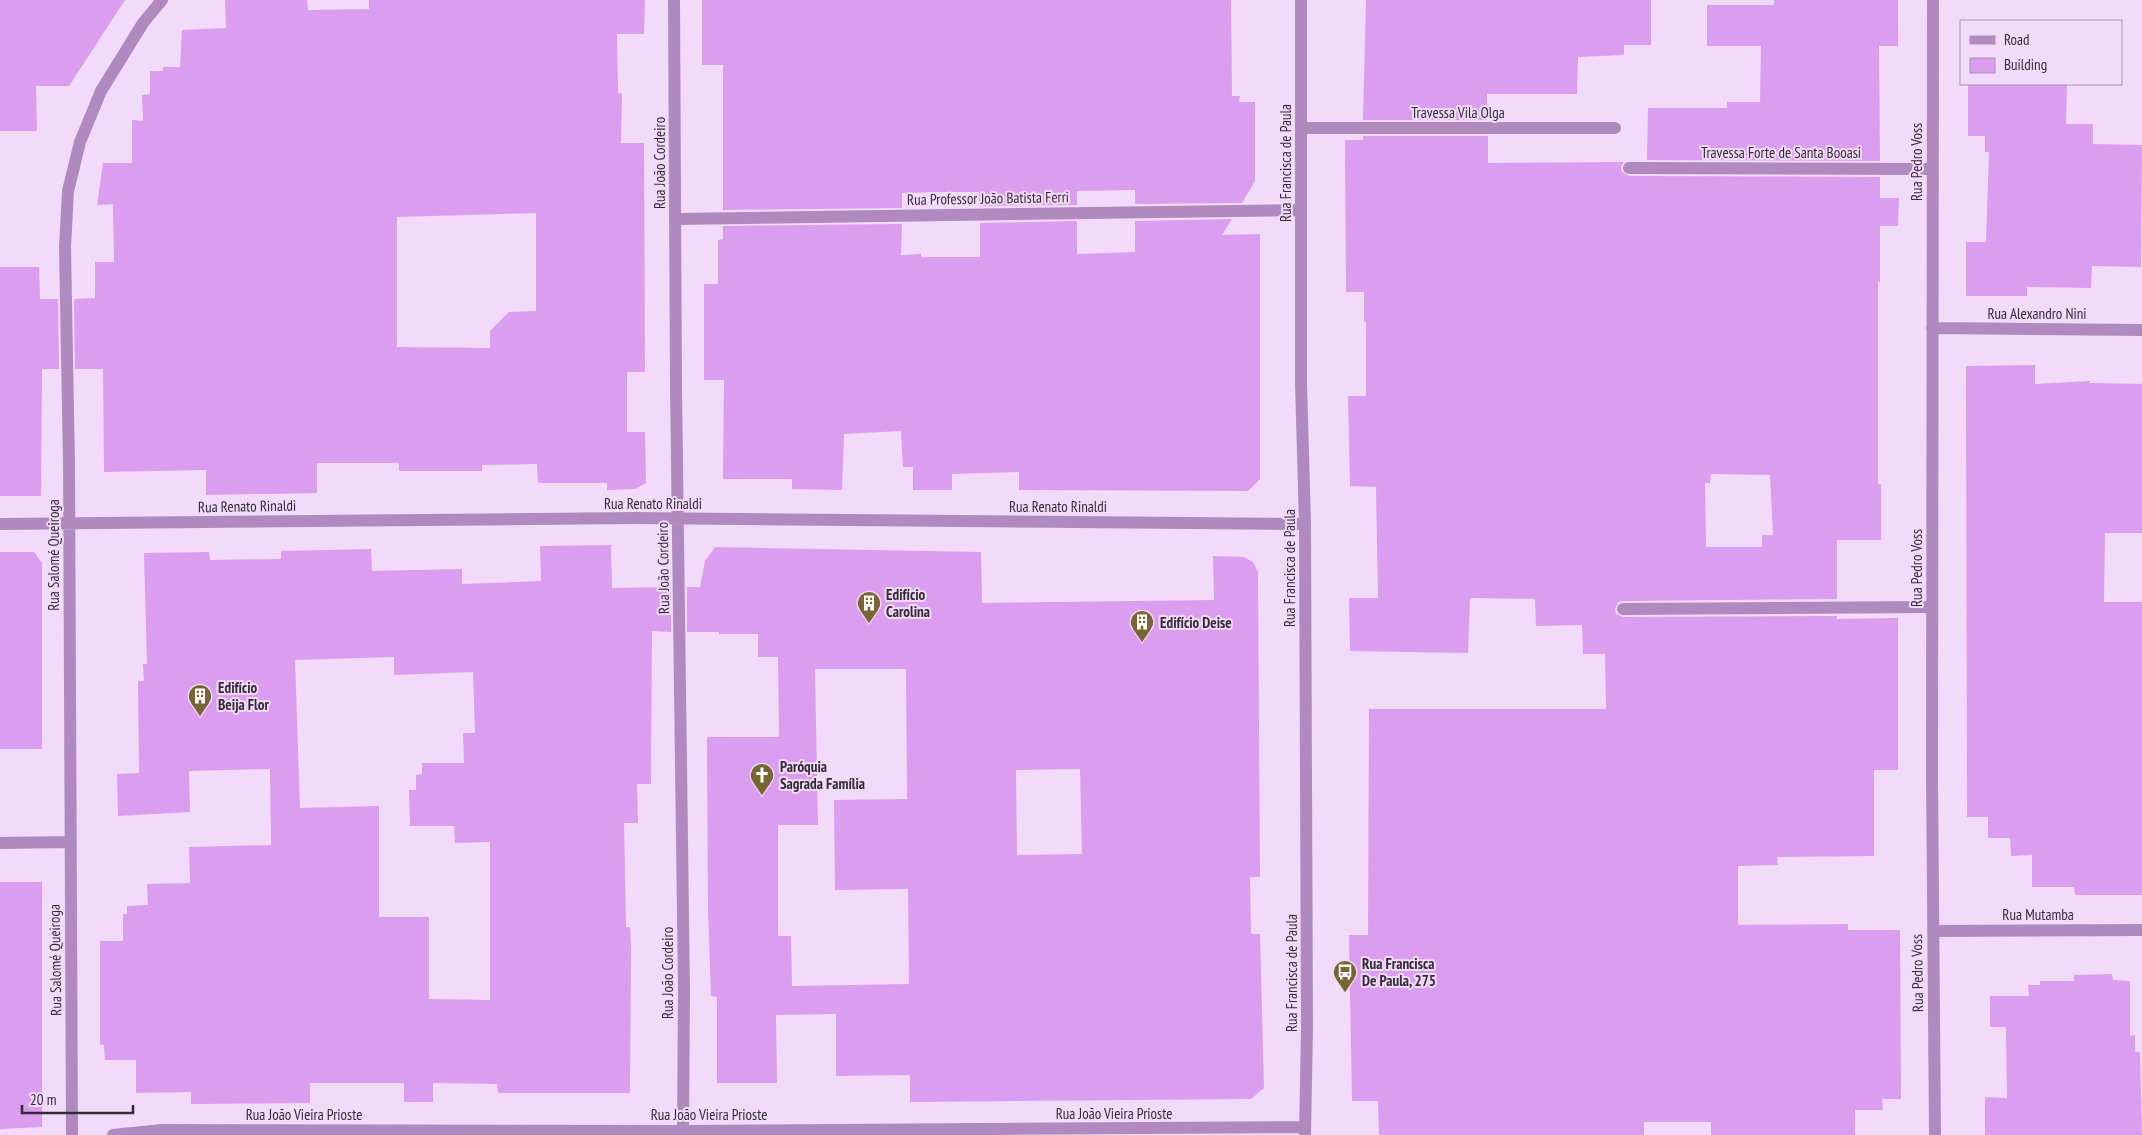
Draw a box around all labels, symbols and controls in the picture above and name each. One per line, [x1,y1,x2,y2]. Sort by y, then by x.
legend [1960,20,2122,85]
text: Road [2004,30,2030,49]
text: Building [2004,55,2047,74]
street label: Travessa Vila Olga [1411,103,1505,122]
street label: Rua Francisca de Paula [1276,104,1295,222]
street label: Rua João Cordeiro [650,117,669,209]
street label: Rua Pedro Voss [1907,123,1926,201]
street label: Travessa Forte de Santa Booasi [1701,143,1861,162]
street label: Rua Professor João Batista Ferri [907,187,1069,209]
street label: Rua Alexandro Nini [1987,304,2087,323]
street label: Rua Renato Rinaldi [604,494,702,513]
street label: Rua Renato Rinaldi [198,496,296,516]
street label: Rua Renato Rinaldi [1009,497,1107,516]
street label: Rua Salomé Queiroga [44,499,63,611]
street label: Rua Francisca de Paula [1280,509,1299,627]
street label: Rua João Cordeiro [653,522,673,614]
street label: Rua Pedro Voss [1907,529,1926,607]
place label: Edifício Carolina [886,585,930,621]
building icon: Edifício Carolina [856,590,882,624]
building icon: Edifício Deise [1129,609,1155,643]
place label: Edifício Deise [1160,613,1232,632]
place label: Edifício Beija Flor [218,678,269,714]
building icon: Edifício Beija Flor [187,683,213,717]
place label: Paróquia Sagrada Família [780,757,865,793]
church icon: Paróquia Sagrada Família [749,762,775,796]
street label: Rua Salomé Queiroga [45,904,65,1016]
street label: Rua Mutamba [2002,905,2074,924]
street label: Rua Francisca de Paula [1282,914,1301,1032]
street label: Rua João Cordeiro [658,927,677,1019]
street label: Rua Pedro Voss [1907,934,1927,1012]
place label: Rua Francisca De Paula, 275 [1362,954,1436,990]
bus stop icon: Rua Francisca De Paula, 275 [1332,959,1358,993]
scale bar [22,1082,134,1114]
text: 20 m [30,1090,56,1109]
street label: Rua João Vieira Prioste [1056,1104,1172,1123]
street label: Rua João Vieira Prioste [246,1105,362,1124]
street label: Rua João Vieira Prioste [651,1105,767,1124]

